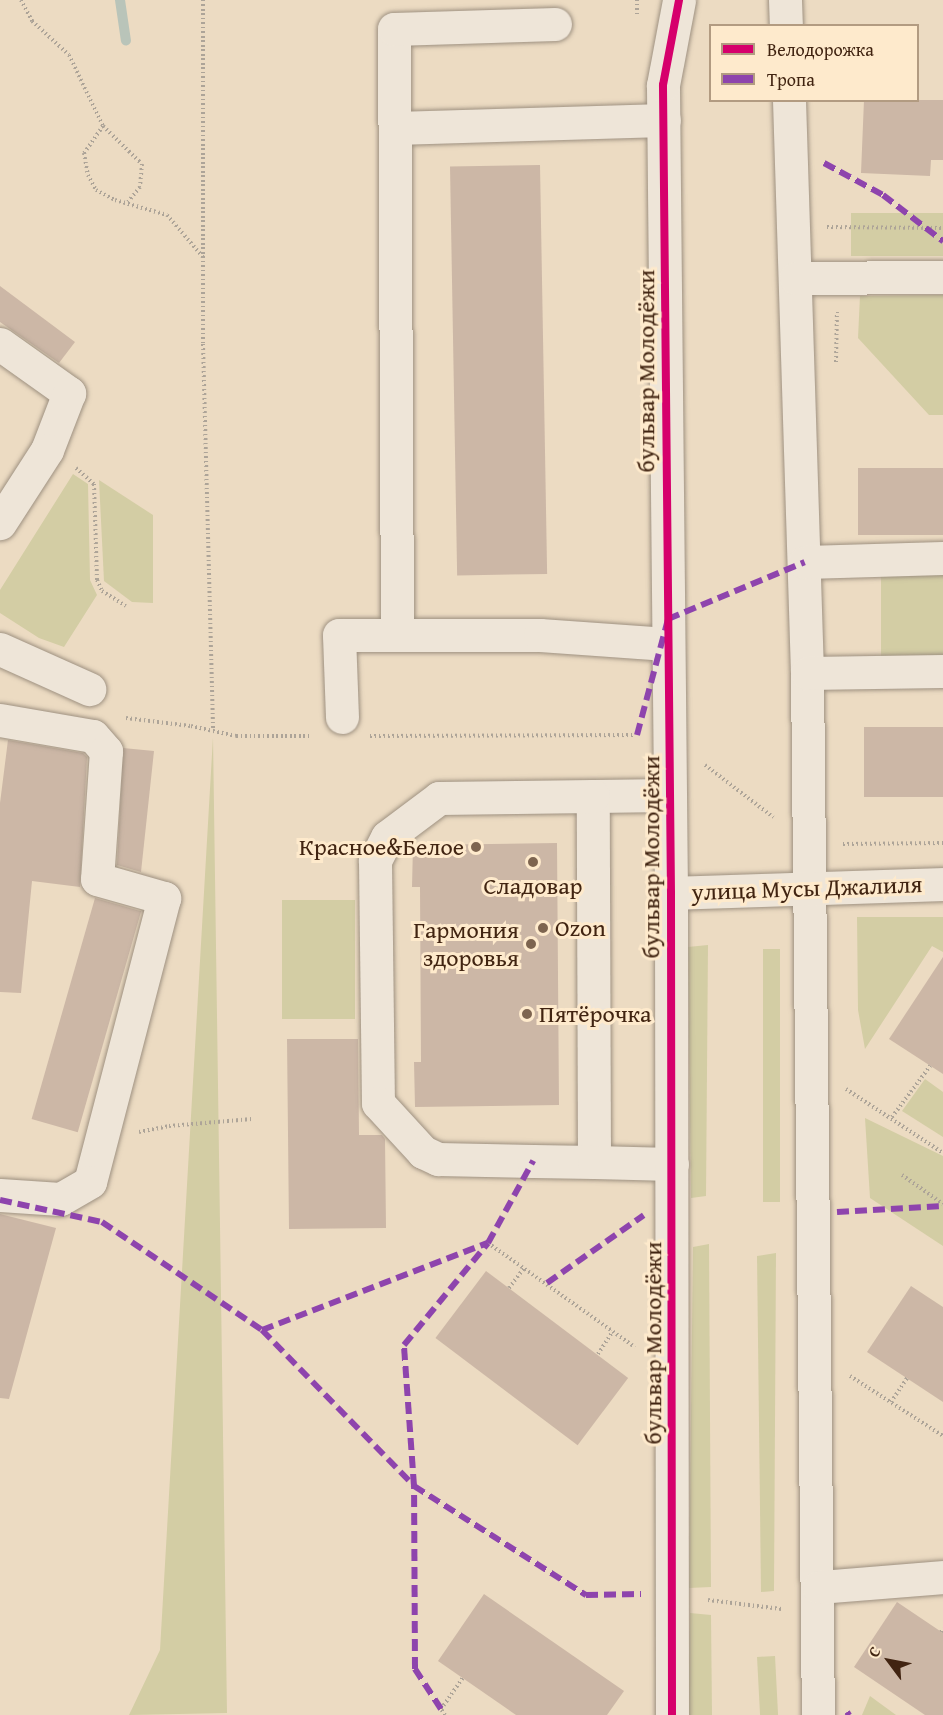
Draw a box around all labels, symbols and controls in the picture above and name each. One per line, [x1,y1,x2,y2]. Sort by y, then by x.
legend [709,24,919,102]
text: Велодорожка [767,36,874,63]
text: Тропа [767,66,815,93]
street label: бульвар Молодёжи [632,269,660,473]
street label: бульвар Молодёжи [637,755,665,959]
place label: Красное&Белое [299,833,464,861]
marker: Красное&Белое [469,840,483,854]
marker: Сладовар [526,855,540,869]
street label: улица Мусы Джалиля [691,870,923,906]
place label: Сладовар [483,872,583,900]
place label: Ozon [555,914,606,942]
place label: Гармония здоровья [413,916,519,972]
marker: Ozon [536,921,550,935]
marker: Гармония здоровья [524,937,538,951]
place label: Пятёрочка [539,1000,652,1028]
marker: Пятёрочка [520,1007,534,1021]
street label: бульвар Молодёжи [639,1241,667,1445]
north arrow [859,1631,919,1691]
text: С [861,1641,886,1662]

